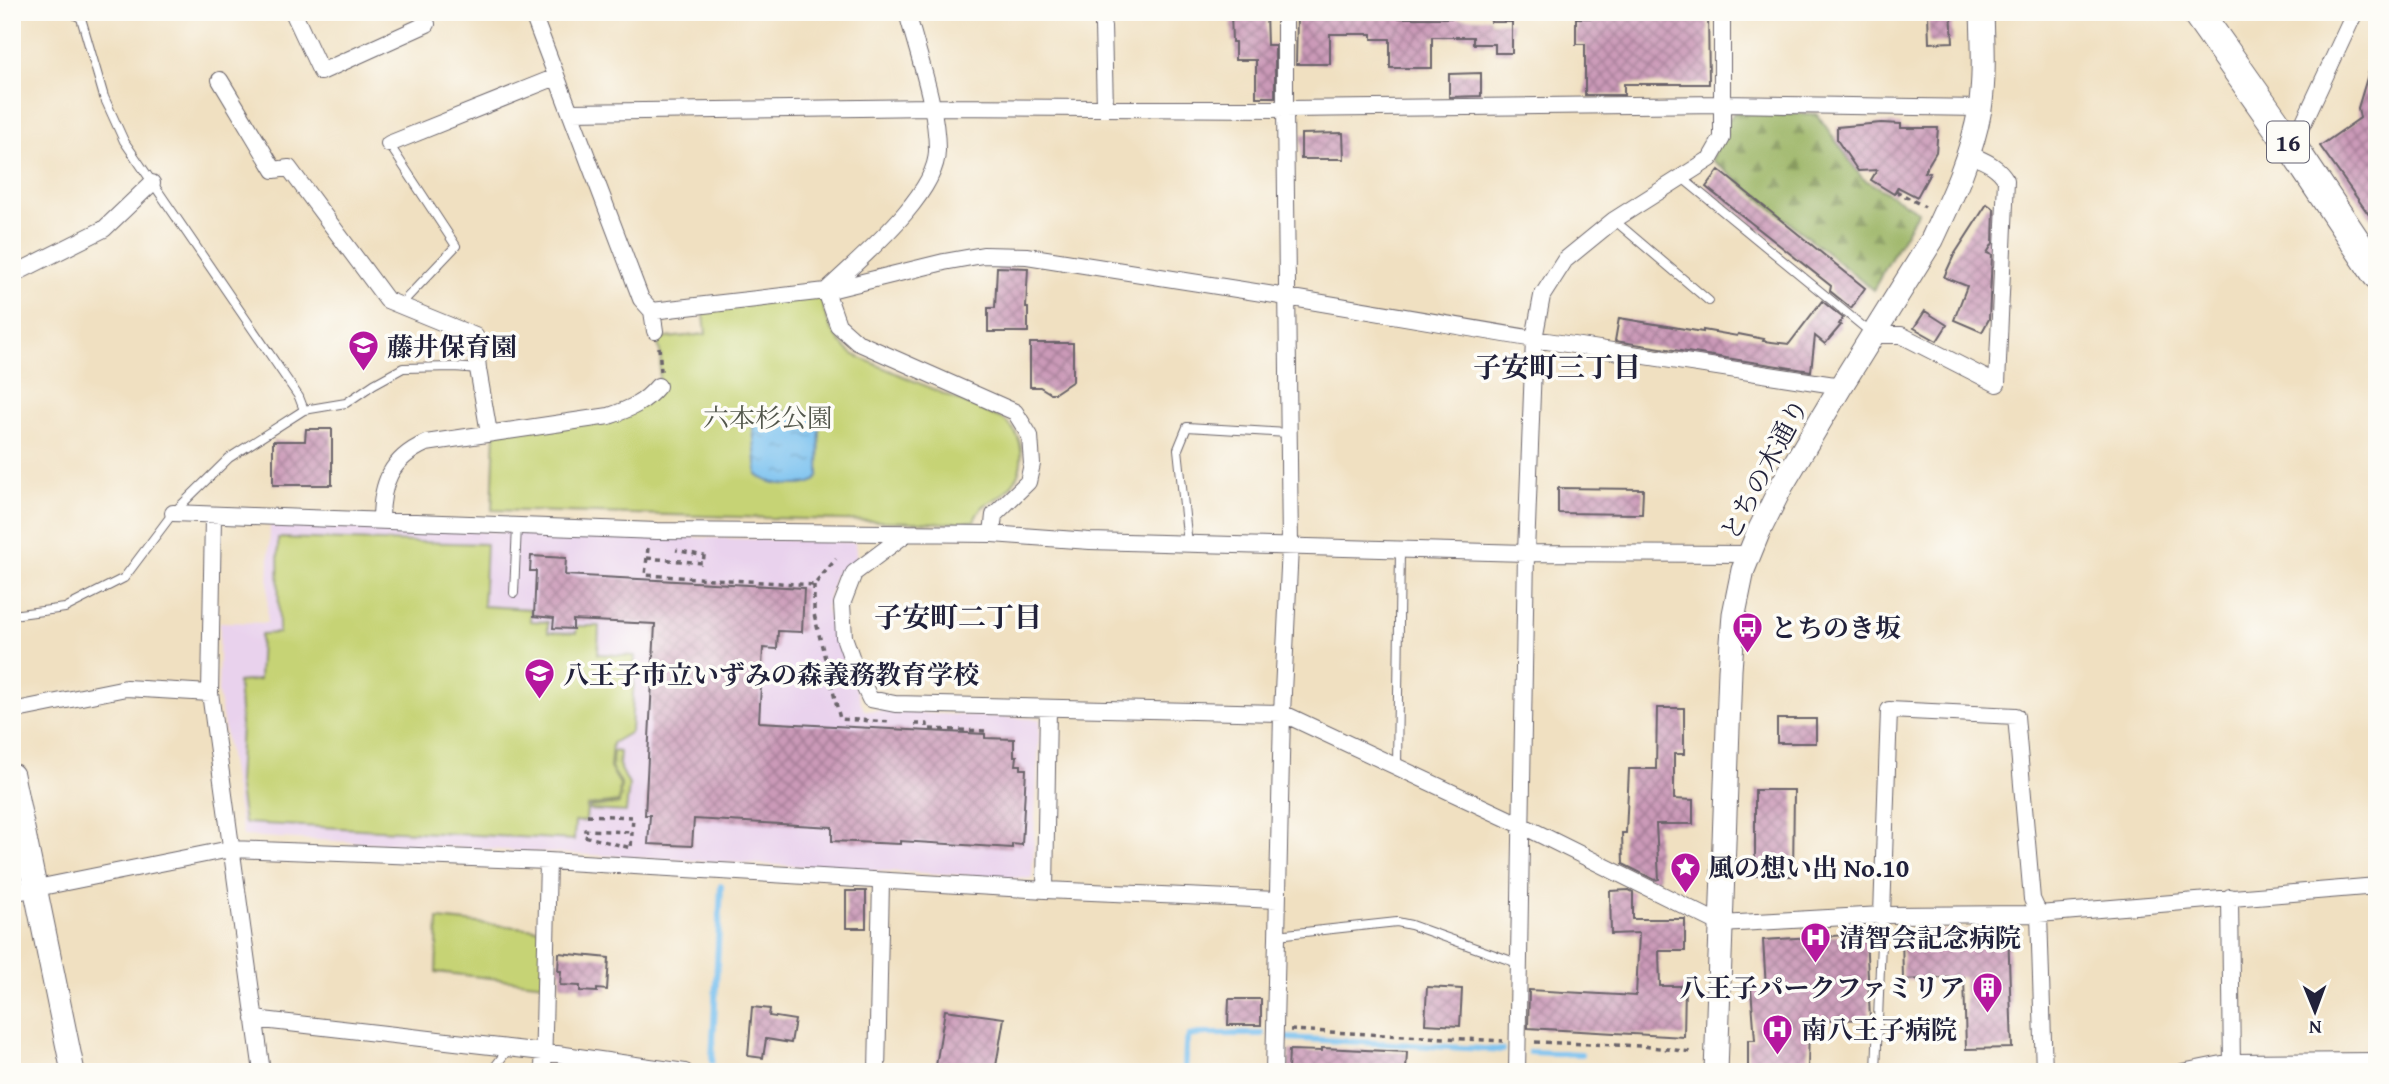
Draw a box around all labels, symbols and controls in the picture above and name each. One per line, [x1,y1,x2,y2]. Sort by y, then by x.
road number: 16 [2267,122,2309,162]
place label: 藤井保育園 [387,327,517,366]
school or university icon: 藤井保育園 [347,329,381,373]
district label: 子安町三丁目 [1473,346,1641,387]
street label: とちの木通り [1710,391,1818,547]
park label: 六本杉公園 [703,398,833,437]
district label: 子安町二丁目 [874,596,1042,637]
place label: とちのき坂 [1771,608,1901,647]
bus stop icon: とちのき坂 [1731,610,1765,654]
place label: 八王子市立いずみの森義務教育学校 [563,655,979,694]
school or university icon: 八王子市立いずみの森義務教育学校 [523,657,557,701]
place label: 風の想い出 No.10 [1708,848,1909,887]
place icon: 風の想い出 No.10 [1668,850,1702,894]
place label: 清智会記念病院 [1839,918,2021,957]
hospital icon: 清智会記念病院 [1799,920,1833,964]
place label: 八王子パークファミリア [1680,968,1965,1007]
building icon: 八王子パークファミリア [1971,970,2005,1014]
north arrow [2280,976,2350,1046]
place label: 南八王子病院 [1801,1010,1957,1049]
hospital icon: 南八王子病院 [1761,1012,1795,1056]
text: N [2308,1014,2322,1042]

